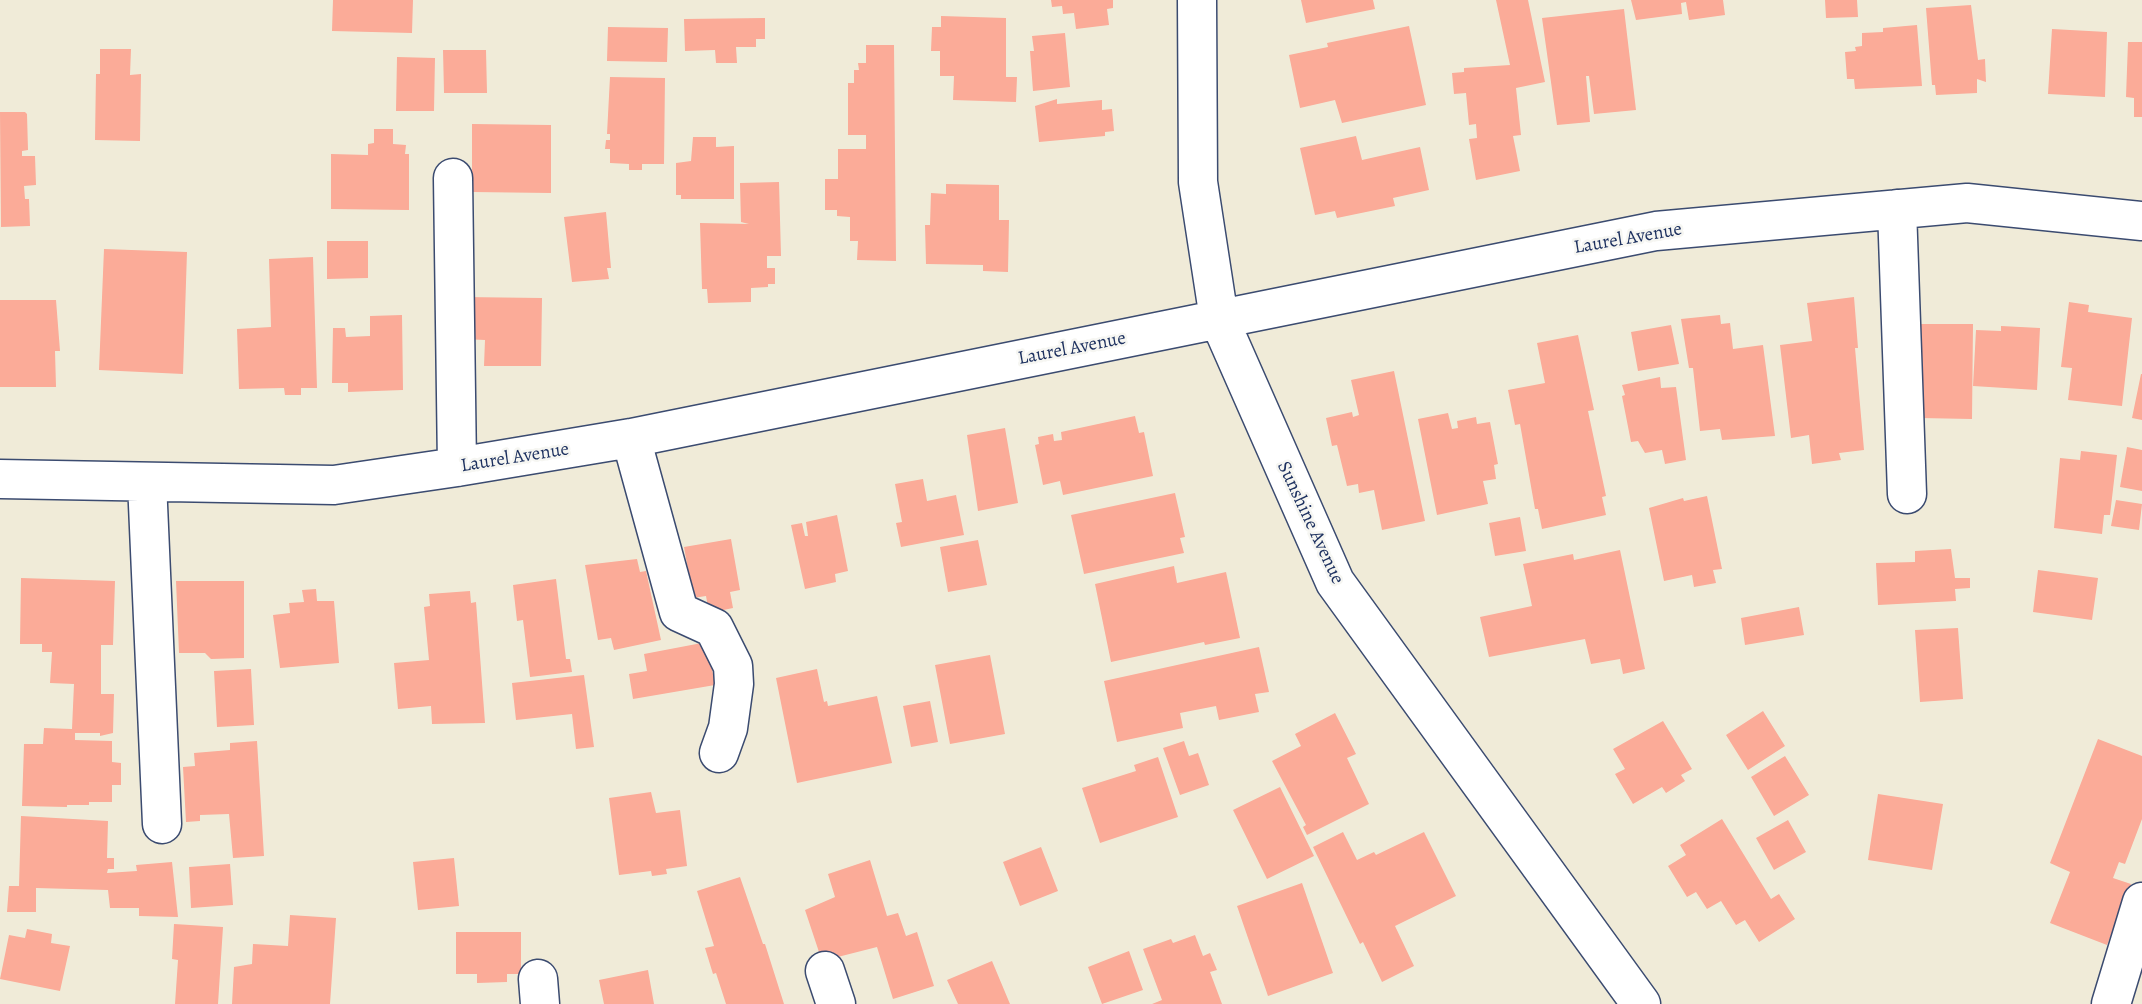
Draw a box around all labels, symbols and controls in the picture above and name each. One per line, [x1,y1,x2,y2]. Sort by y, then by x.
street label: Laurel Avenue [1572,218,1684,260]
street label: Laurel Avenue [1016,327,1128,371]
street label: Laurel Avenue [459,438,571,478]
street label: Sunshine Avenue [1272,458,1348,588]

